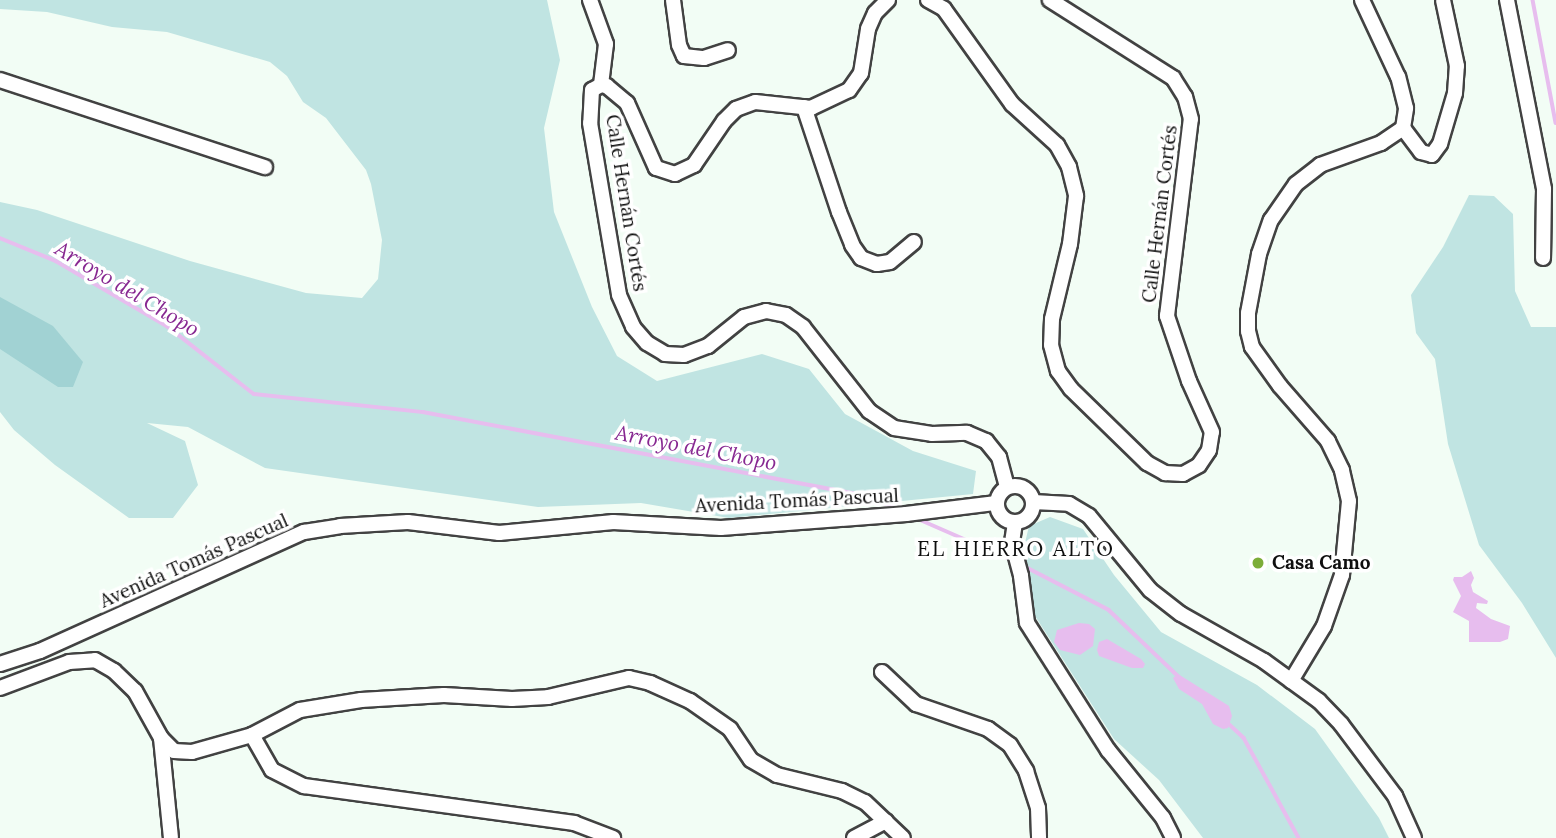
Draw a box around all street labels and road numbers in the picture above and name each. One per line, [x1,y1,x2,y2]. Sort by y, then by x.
street label: Calle Hernán Cortés [601,113,651,293]
street label: Calle Hernán Cortés [1138,124,1182,304]
street label: Avenida Tomás Pascual [695,484,899,518]
street label: Avenida Tomás Pascual [96,509,292,613]

